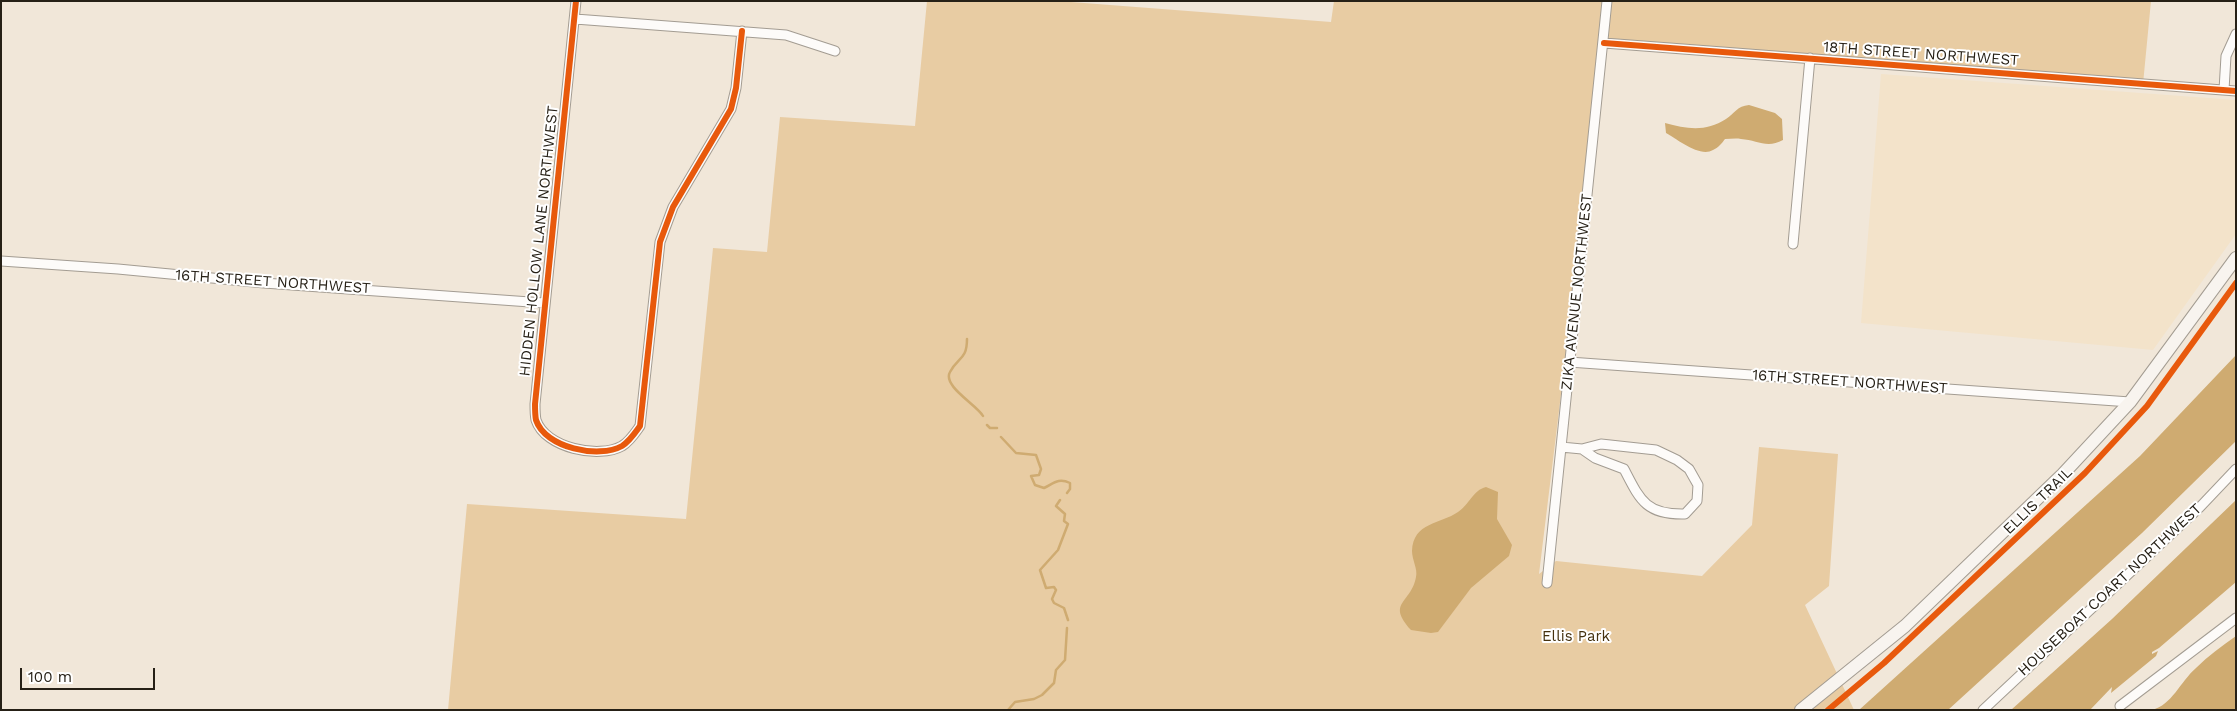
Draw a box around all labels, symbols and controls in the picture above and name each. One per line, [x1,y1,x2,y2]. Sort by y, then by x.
street label: 18TH STREET NORTHWEST [1823,38,2019,70]
street label: HIDDEN HOLLOW LANE NORTHWEST [516,105,562,377]
street label: ZIKA AVENUE NORTHWEST [1558,193,1596,391]
street label: 16TH STREET NORTHWEST [175,266,371,298]
street label: 16TH STREET NORTHWEST [1752,366,1948,398]
street label: ELLIS TRAIL [2000,464,2076,538]
street label: HOUSEBOAT COART NORTHWEST [2014,500,2206,680]
park label: Ellis Park [1542,628,1610,646]
scale bar [22,658,158,690]
text: 100 m [28,668,72,686]

